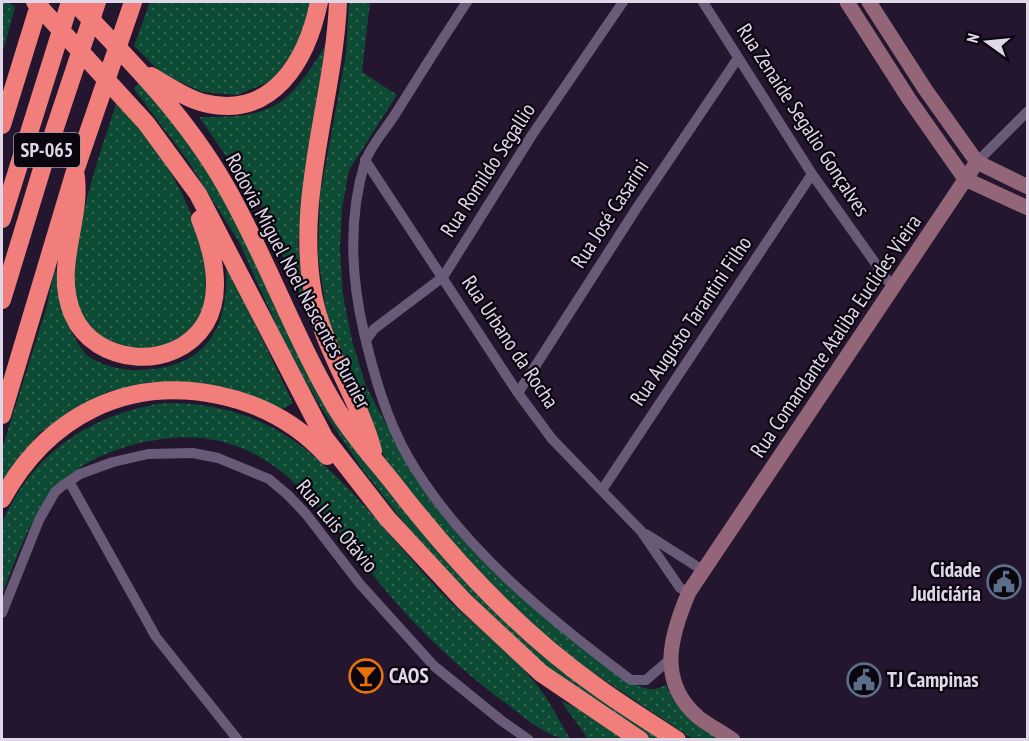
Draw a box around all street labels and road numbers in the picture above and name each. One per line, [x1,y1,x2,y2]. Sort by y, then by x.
street label: Rua Zenaide Segalio Gonçalves [731,18,876,221]
street label: Rua Romildo Segallio [434,98,541,242]
road number: SP-065 [14,133,80,167]
street label: Rodovia Miguel Noel Nascentes Burnier [220,149,377,413]
street label: Rua José Casarini [565,154,655,273]
street label: Rua Comandante Ataliba Euclides Vieira [744,209,927,462]
street label: Rua Augusto Tarantini Filho [624,231,757,411]
street label: Rua Urbano da Rocha [456,270,565,413]
street label: Rua Luis Otávio [291,474,384,578]

